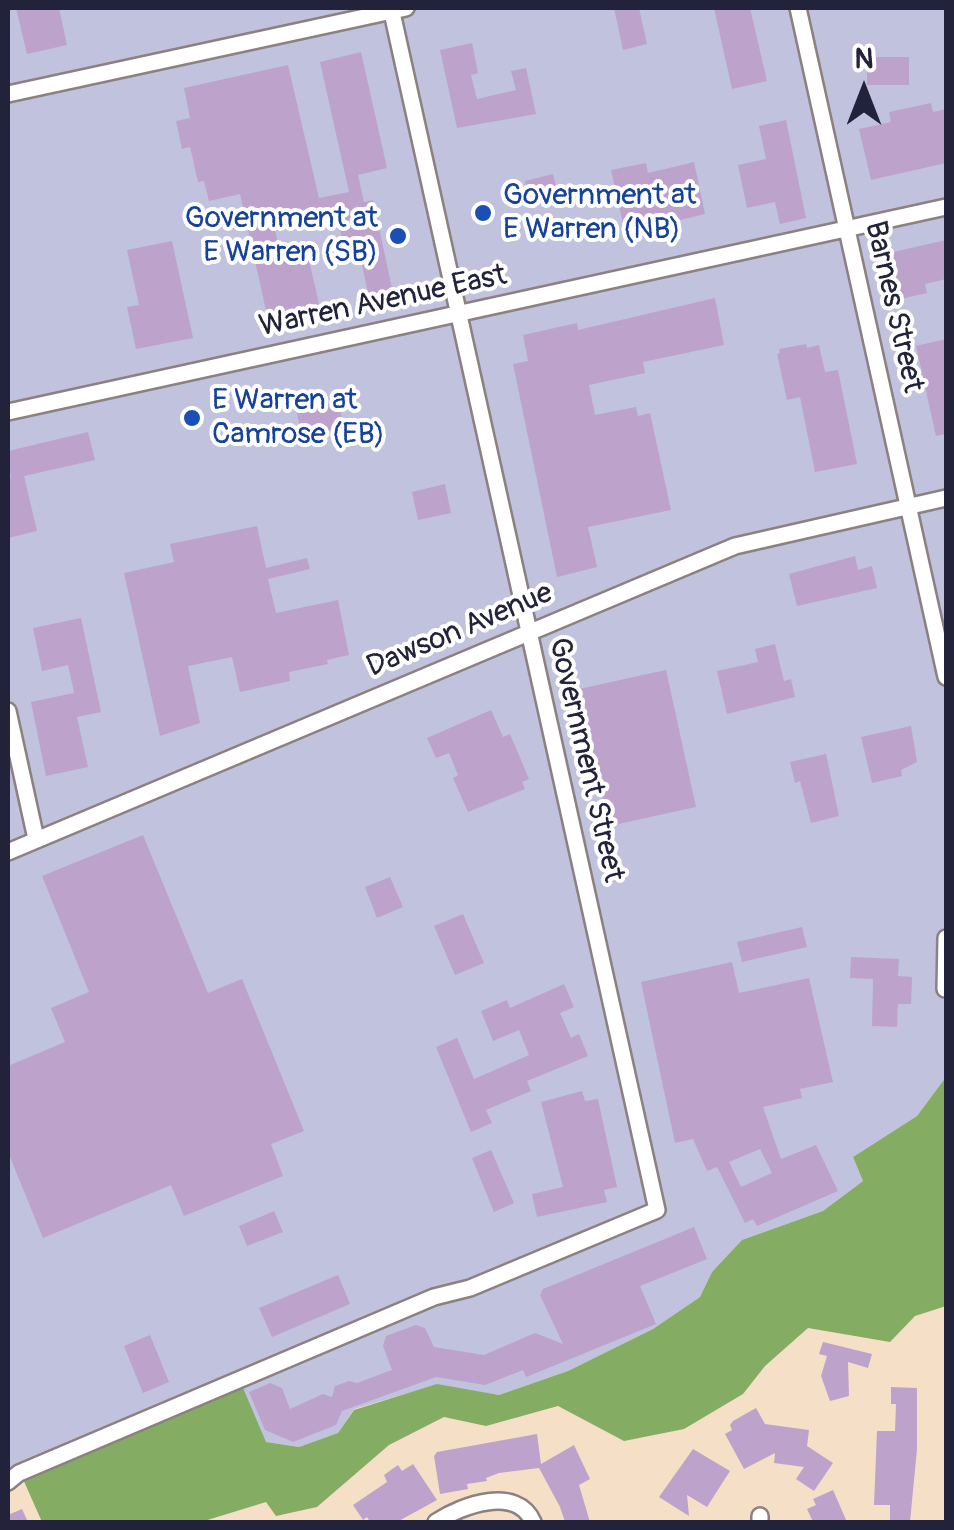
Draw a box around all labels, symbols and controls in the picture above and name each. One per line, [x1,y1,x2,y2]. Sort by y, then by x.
north arrow [814,40,914,140]
text: N [855,42,873,77]
place label: Government at E Warren (NB) [503,178,696,248]
place label: Government at E Warren (SB) [185,201,378,272]
marker: Government at E Warren (NB) [472,202,494,224]
street label: Barnes Street [856,218,930,396]
marker: Government at E Warren (SB) [387,225,409,247]
street label: Warren Avenue East [256,258,510,346]
place label: E Warren at Camrose (EB) [212,383,385,454]
marker: E Warren at Camrose (EB) [181,407,203,429]
street label: Dawson Avenue [362,576,558,686]
street label: Government Street [539,634,631,886]

